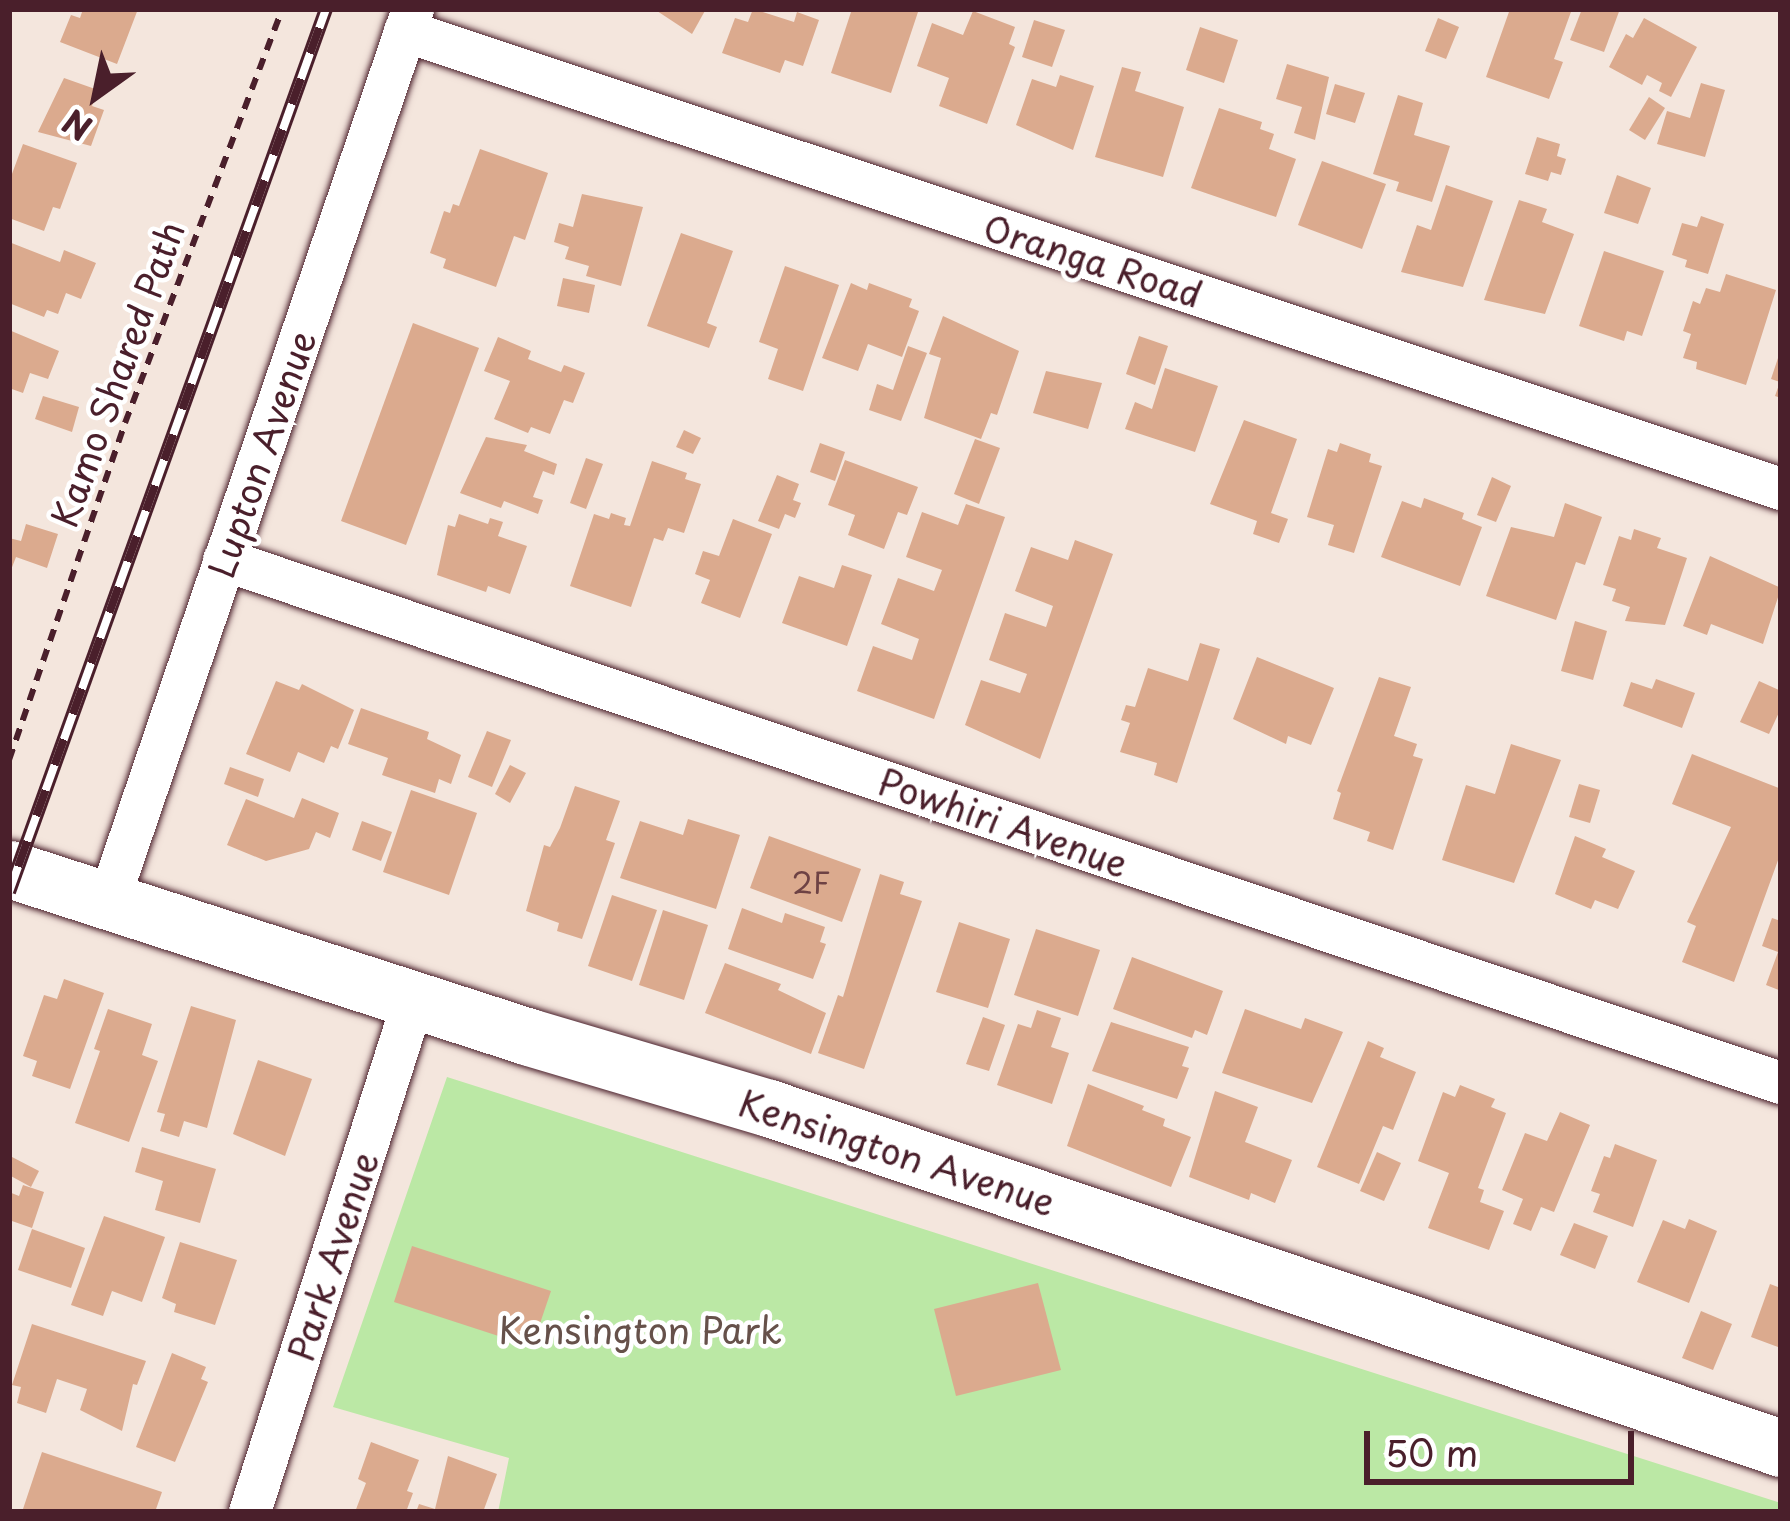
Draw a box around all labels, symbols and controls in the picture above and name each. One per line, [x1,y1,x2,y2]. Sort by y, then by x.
north arrow [36,36,156,156]
text: N [52,98,101,154]
street label: Oranga Road [977,204,1209,316]
street label: Kamo Shared Path [41,214,193,534]
street label: Lupton Avenue [199,327,323,581]
street label: Powhiri Avenue [871,759,1135,885]
house number: 2F [792,864,830,900]
street label: Kensington Avenue [735,1081,1059,1223]
street label: Park Avenue [278,1147,386,1365]
park label: Kensington Park [498,1308,782,1352]
scale bar [1370,1407,1640,1481]
text: 50 m [1385,1425,1478,1479]

